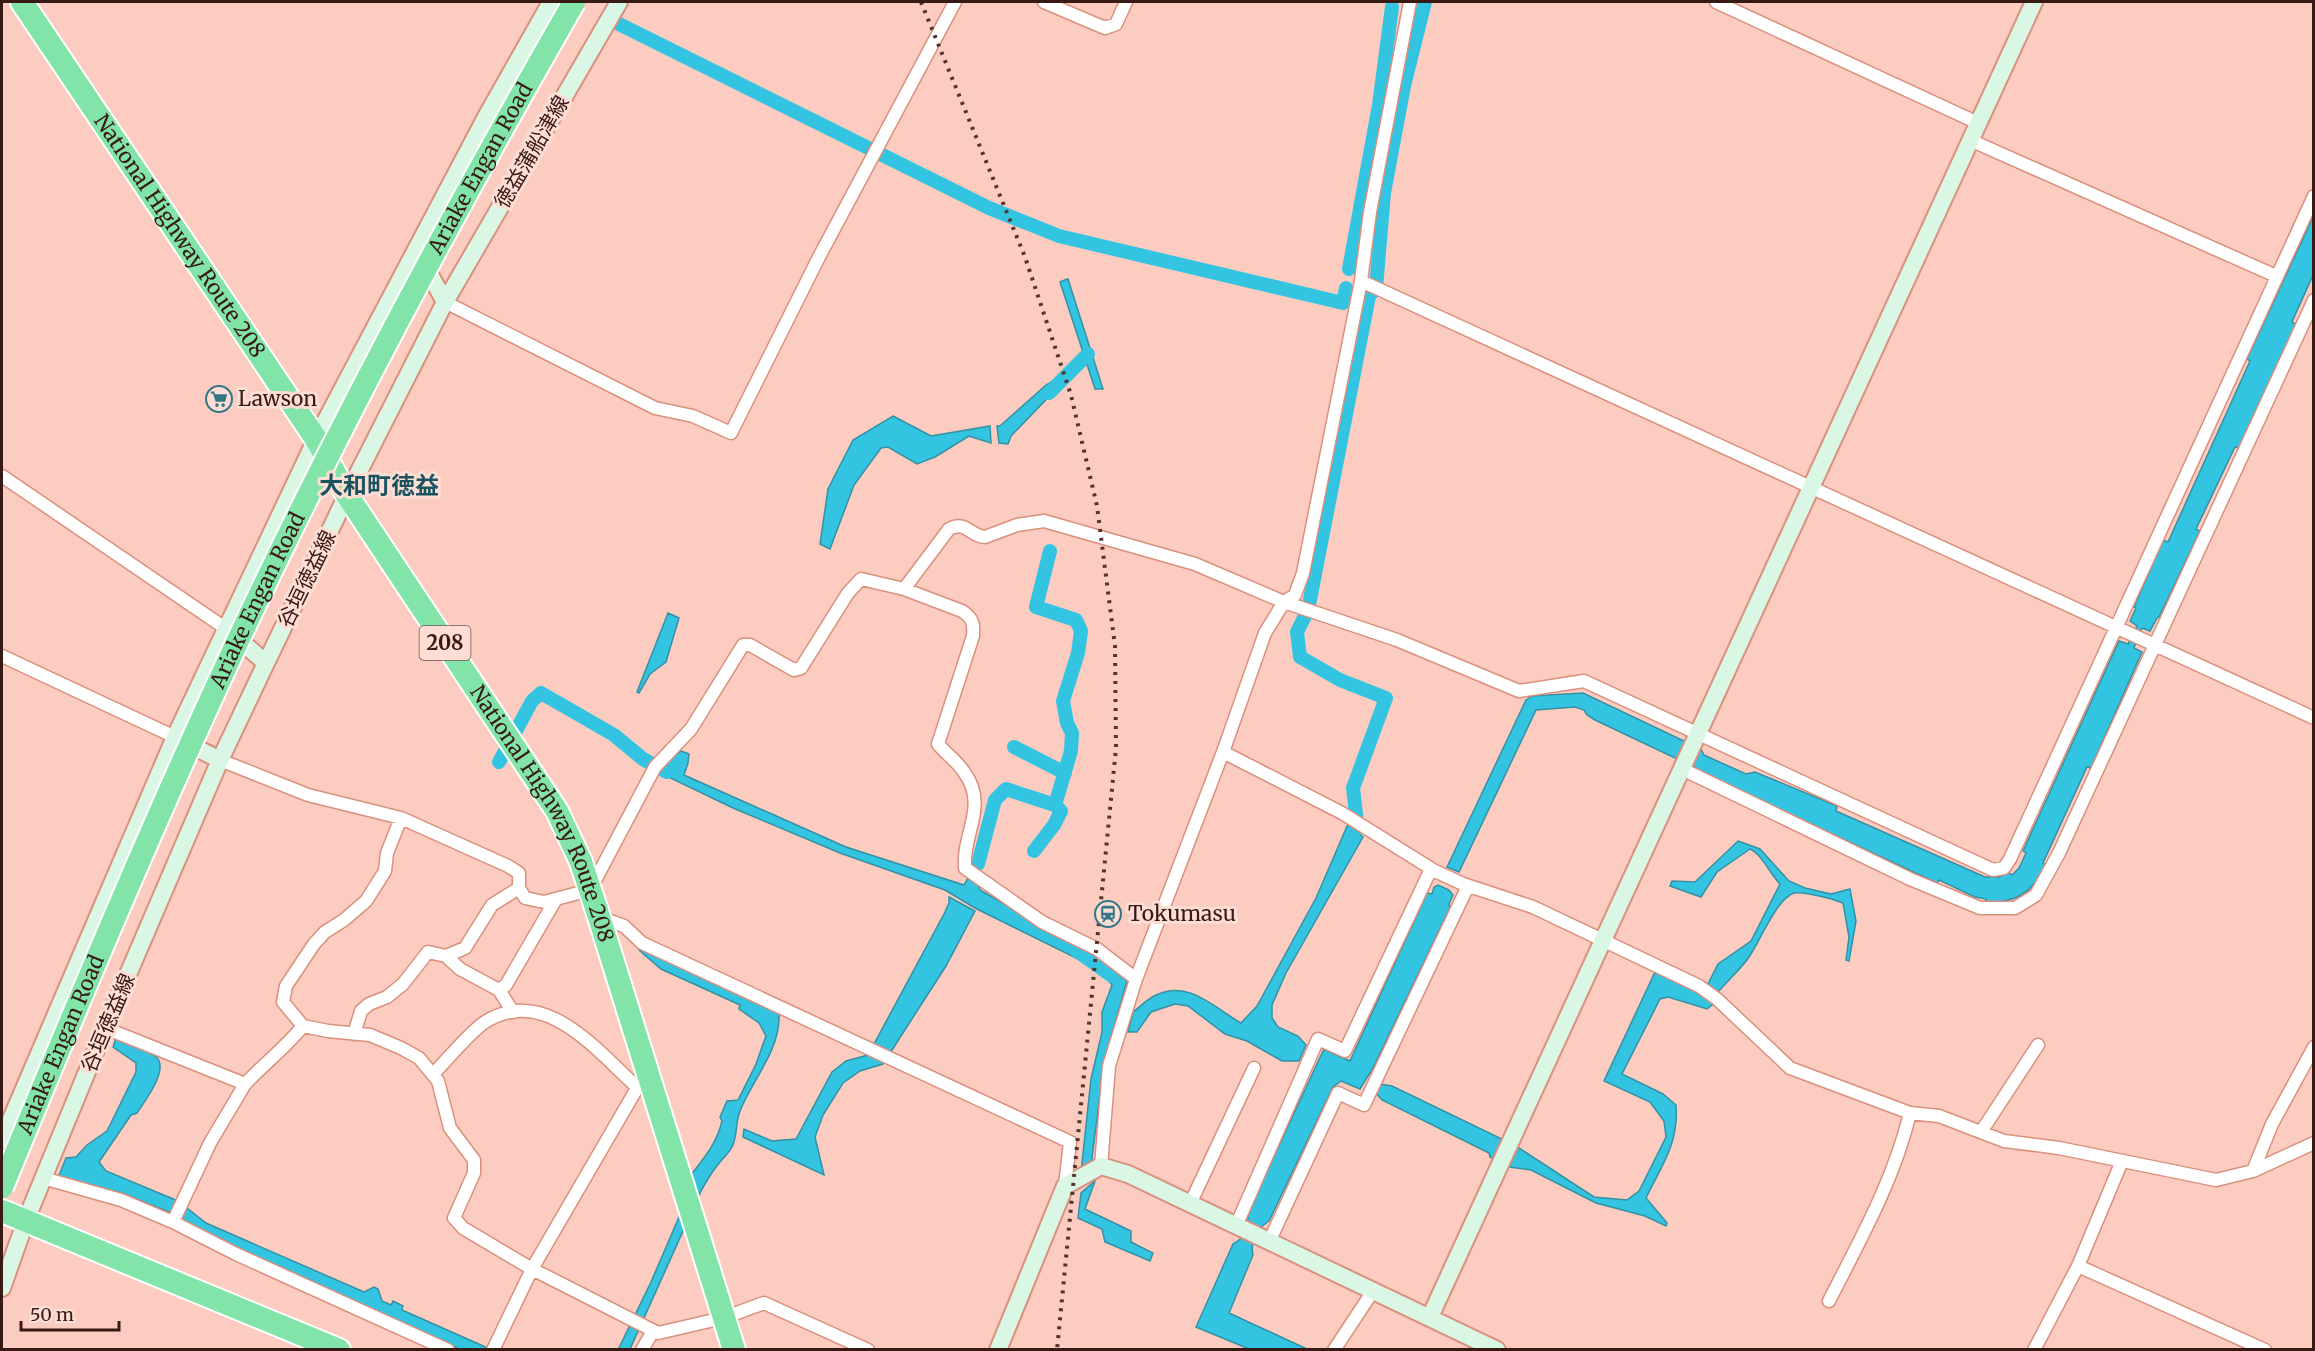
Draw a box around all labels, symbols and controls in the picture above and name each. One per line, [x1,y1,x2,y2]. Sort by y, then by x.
street label: Ariake Engan Road [421,77,539,260]
street label: 徳益蒲船津線 [488,90,575,213]
street label: National Highway Route 208 [88,109,271,363]
supermarket icon: Lawson [204,384,234,414]
place label: Lawson [238,385,317,412]
district label: 大和町徳益 [319,470,439,501]
street label: Ariake Engan Road [203,507,311,693]
street label: 谷垣徳益線 [271,526,342,632]
road number: 208 [420,626,470,660]
street label: National Highway Route 208 [464,680,620,945]
station icon: Tokumasu [1093,899,1123,929]
place label: Tokumasu [1128,900,1236,927]
street label: Ariake Engan Road [11,950,110,1139]
street label: 谷垣徳益線 [75,969,140,1076]
scale bar [21,1294,118,1332]
text: 50 m [30,1303,74,1326]

